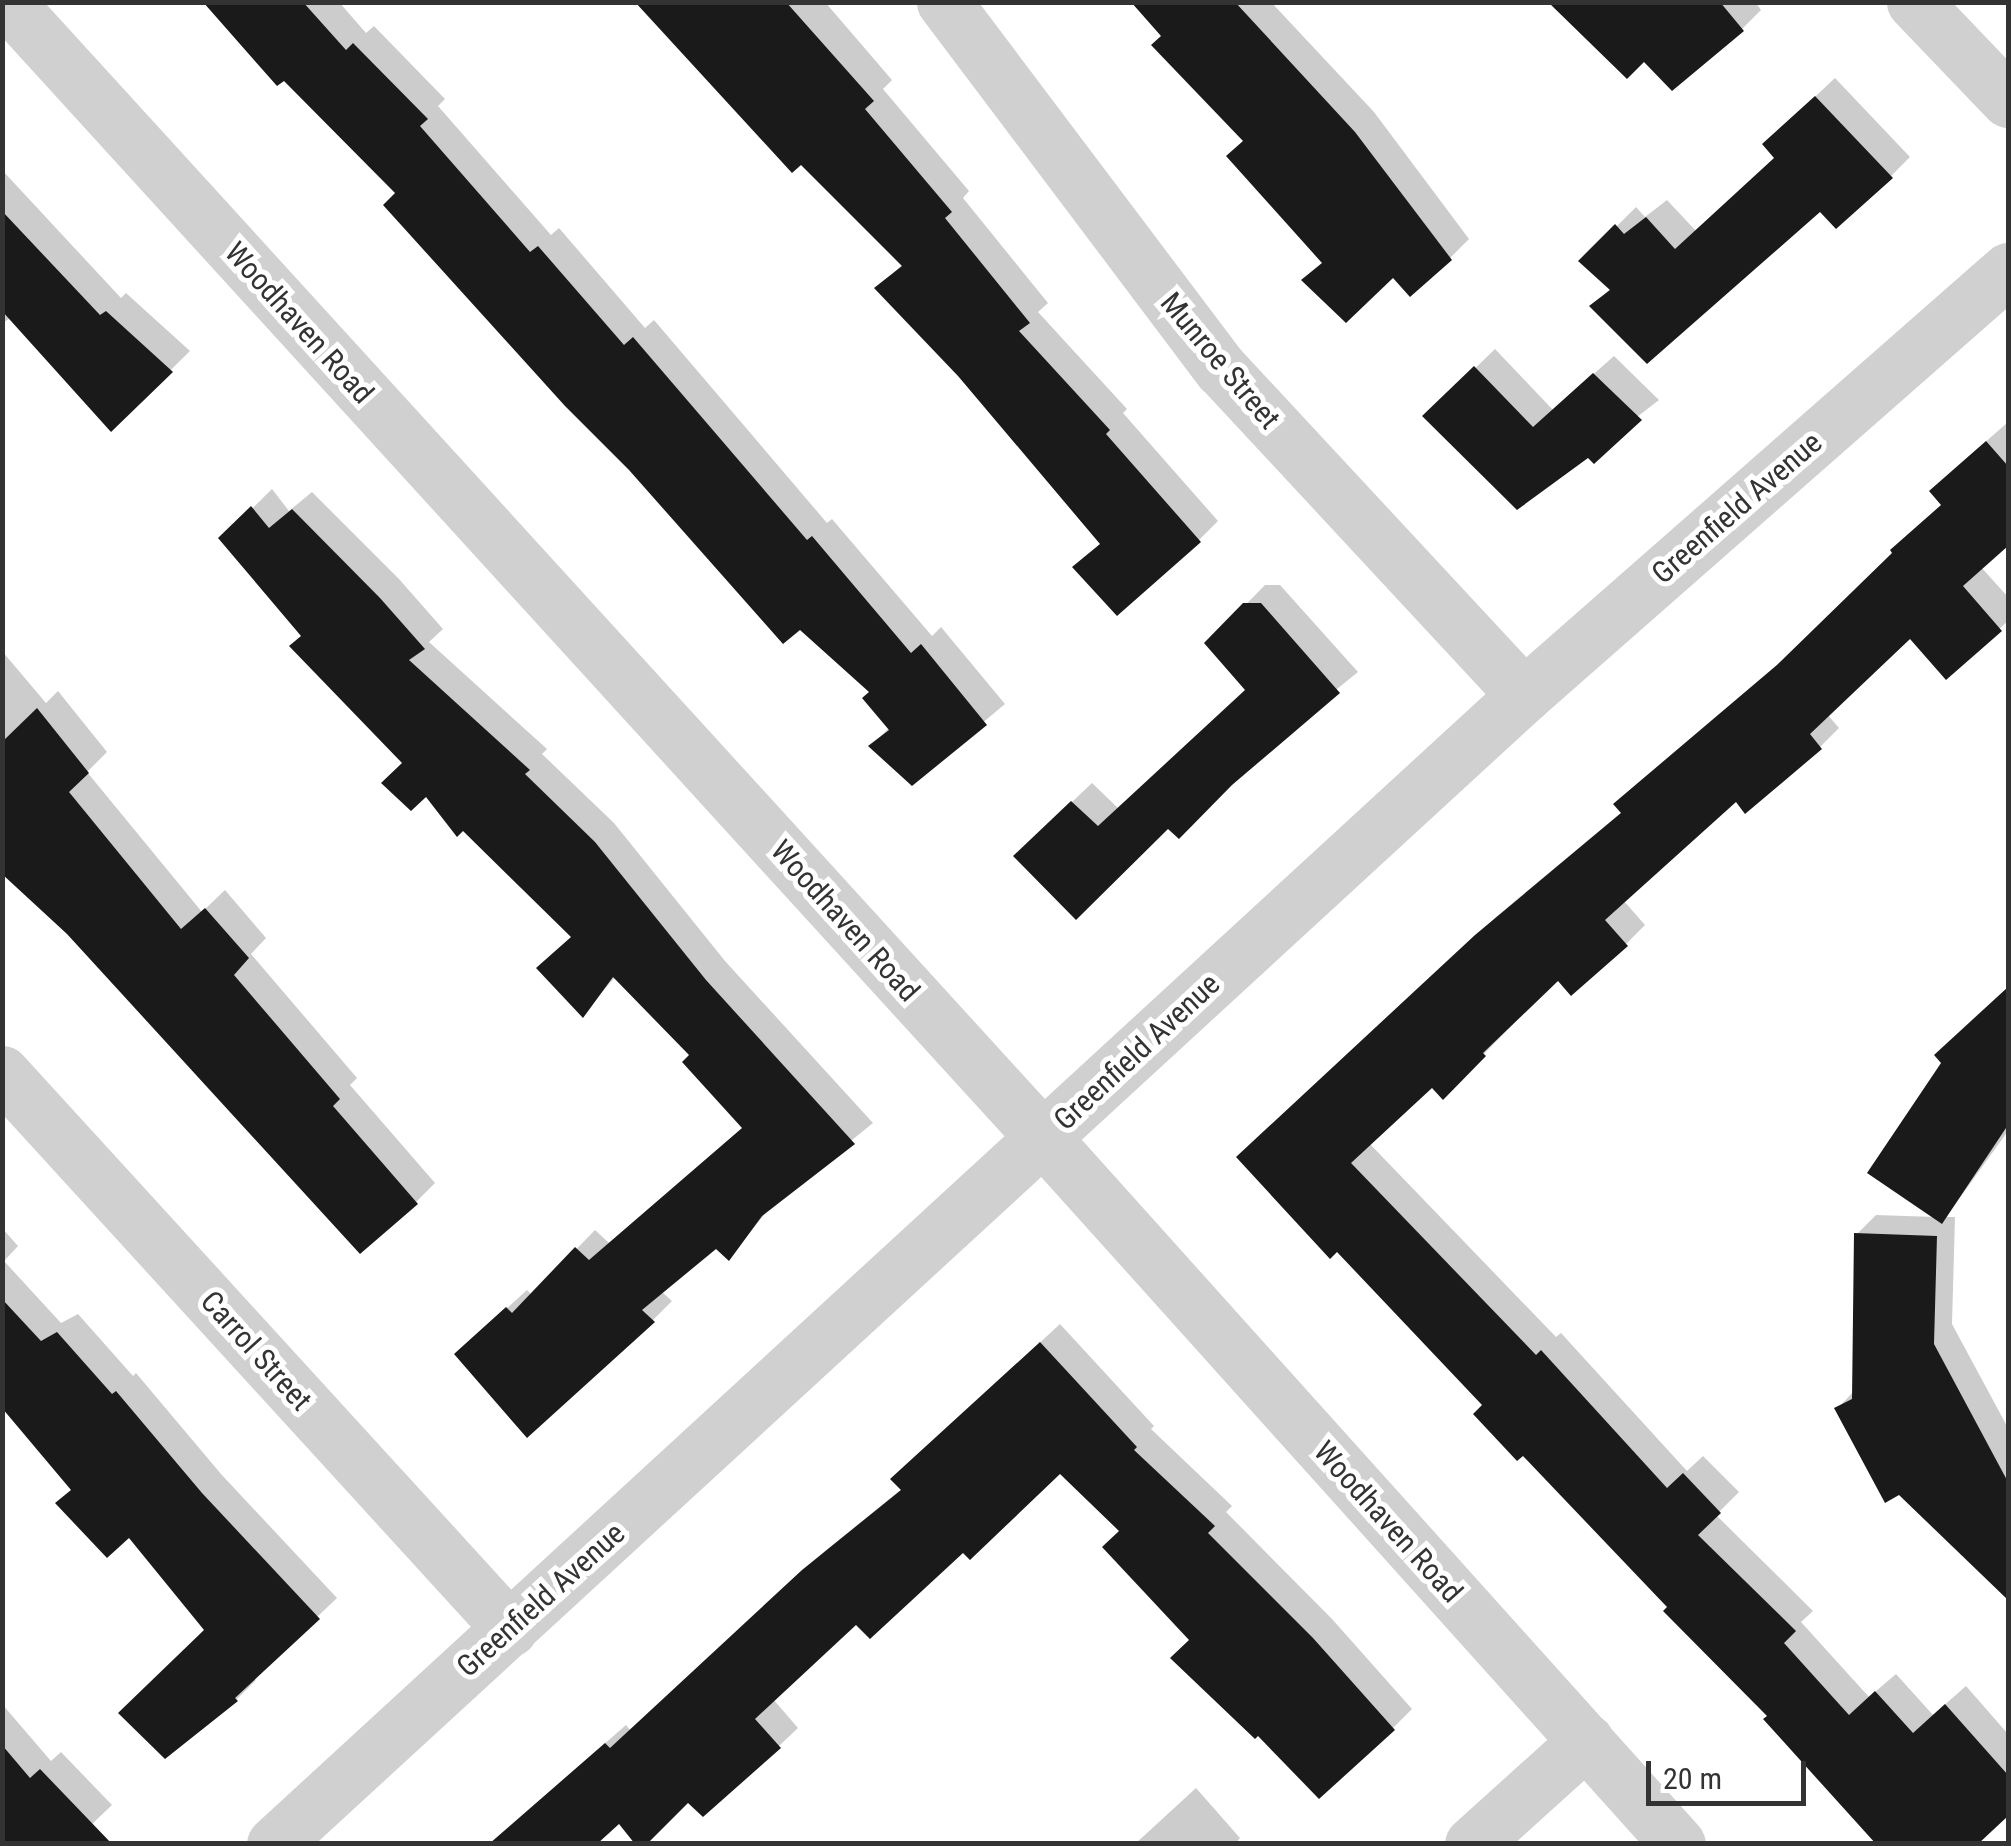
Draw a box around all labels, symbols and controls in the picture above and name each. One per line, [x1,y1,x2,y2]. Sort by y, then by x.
street label: Woodhaven Road [217,235,381,411]
street label: Munroe Street [1153,286,1287,436]
street label: Greenfield Avenue [1645,425,1829,591]
street label: Woodhaven Road [763,833,927,1009]
street label: Greenfield Avenue [1047,966,1227,1138]
street label: Carrol Street [193,1284,319,1418]
street label: Woodhaven Road [1306,1434,1470,1610]
street label: Greenfield Avenue [450,1515,632,1685]
scale bar [1651,1741,1811,1803]
text: 20 m [1663,1761,1722,1796]

